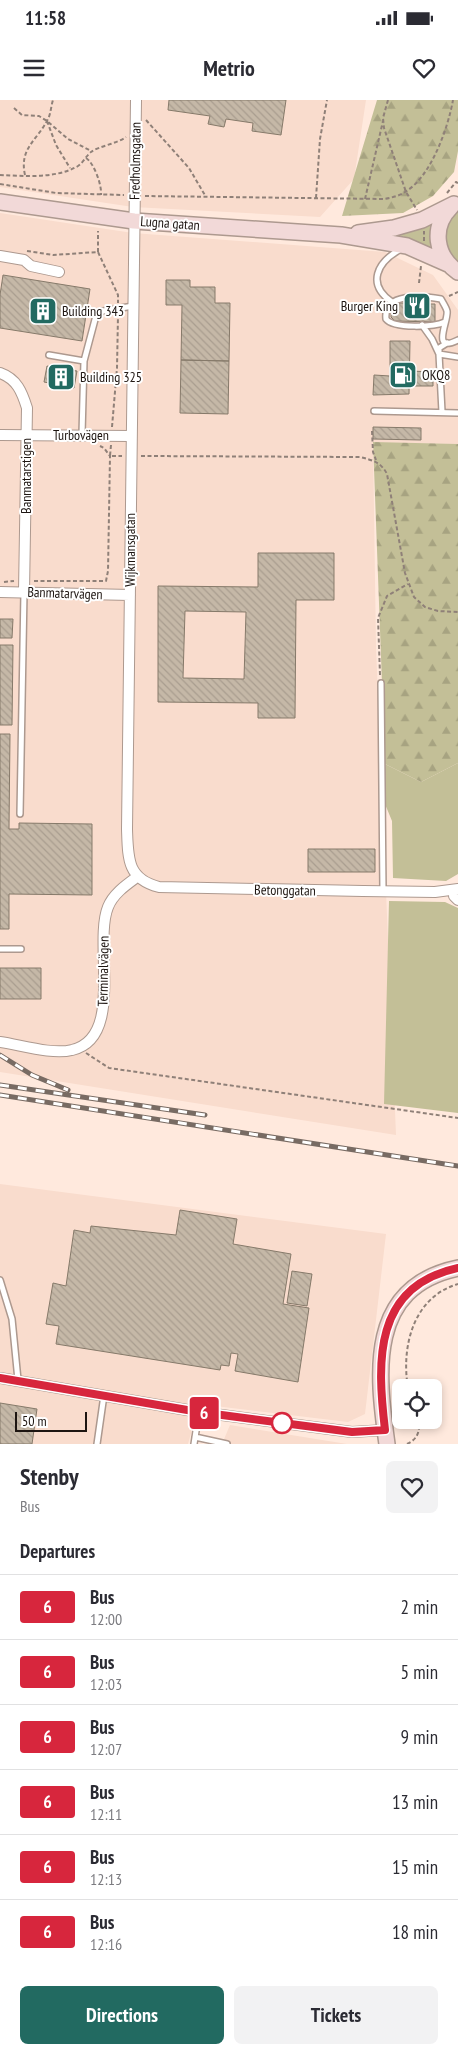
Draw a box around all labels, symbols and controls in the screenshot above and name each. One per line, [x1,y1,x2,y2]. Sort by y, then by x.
text: 11:58 [25,6,66,30]
icon: menu [20,54,48,82]
text: Metrio [203,54,255,82]
icon: heart [410,54,438,82]
street label: Fredholmsgatan [125,122,145,200]
street label: Lugna gatan [140,212,200,234]
restaurant icon: Burger King [402,291,432,321]
building icon: Building 343 [28,296,58,326]
place label: Burger King [341,297,398,315]
place label: Building 343 [62,302,124,320]
fuel station icon: OKQ8 [388,360,418,390]
building icon: Building 325 [46,362,76,392]
place label: OKQ8 [422,366,450,384]
place label: Building 325 [80,368,142,386]
street label: Turbovägen [53,426,109,444]
street label: Banmatarstigen [17,438,35,514]
street label: Wijkmansgatan [121,513,139,587]
street label: Banmatarvägen [27,583,103,603]
street label: Betonggatan [254,880,316,900]
street label: Terminalvägen [93,936,113,1006]
map controls [392,1379,442,1429]
button: locate [392,1379,442,1429]
line badge: 6 [188,1397,220,1429]
text: 6 [200,1401,208,1424]
scale bar [15,1409,88,1432]
text: 50 m [22,1412,47,1430]
unlabelled marker [271,1412,293,1434]
text: Stenby [20,1461,79,1492]
button: heart [386,1461,438,1513]
text: Bus [20,1496,40,1516]
text: Departures [20,1539,95,1563]
text: Bus [90,1585,114,1609]
text: 6 [43,1595,52,1618]
text: 2 min [401,1595,438,1619]
text: 12:00 [90,1609,122,1629]
text: Bus [90,1650,114,1674]
text: 6 [43,1660,52,1683]
text: 5 min [401,1660,438,1684]
text: 12:03 [90,1674,122,1694]
text: Bus [90,1715,114,1739]
text: 6 [43,1725,52,1748]
text: 9 min [401,1725,438,1749]
text: 12:07 [90,1739,122,1759]
text: Bus [90,1780,114,1804]
text: 6 [43,1790,52,1813]
text: 13 min [392,1790,438,1814]
text: 12:11 [90,1804,122,1824]
text: Bus [90,1845,114,1869]
text: 6 [43,1855,52,1878]
text: 15 min [392,1855,438,1879]
text: 12:13 [90,1869,122,1889]
text: Bus [90,1910,114,1934]
text: 6 [43,1920,52,1943]
text: 18 min [392,1920,438,1944]
text: 12:16 [90,1934,122,1954]
button: Directions [20,1986,224,2044]
button: Tickets [234,1986,438,2044]

